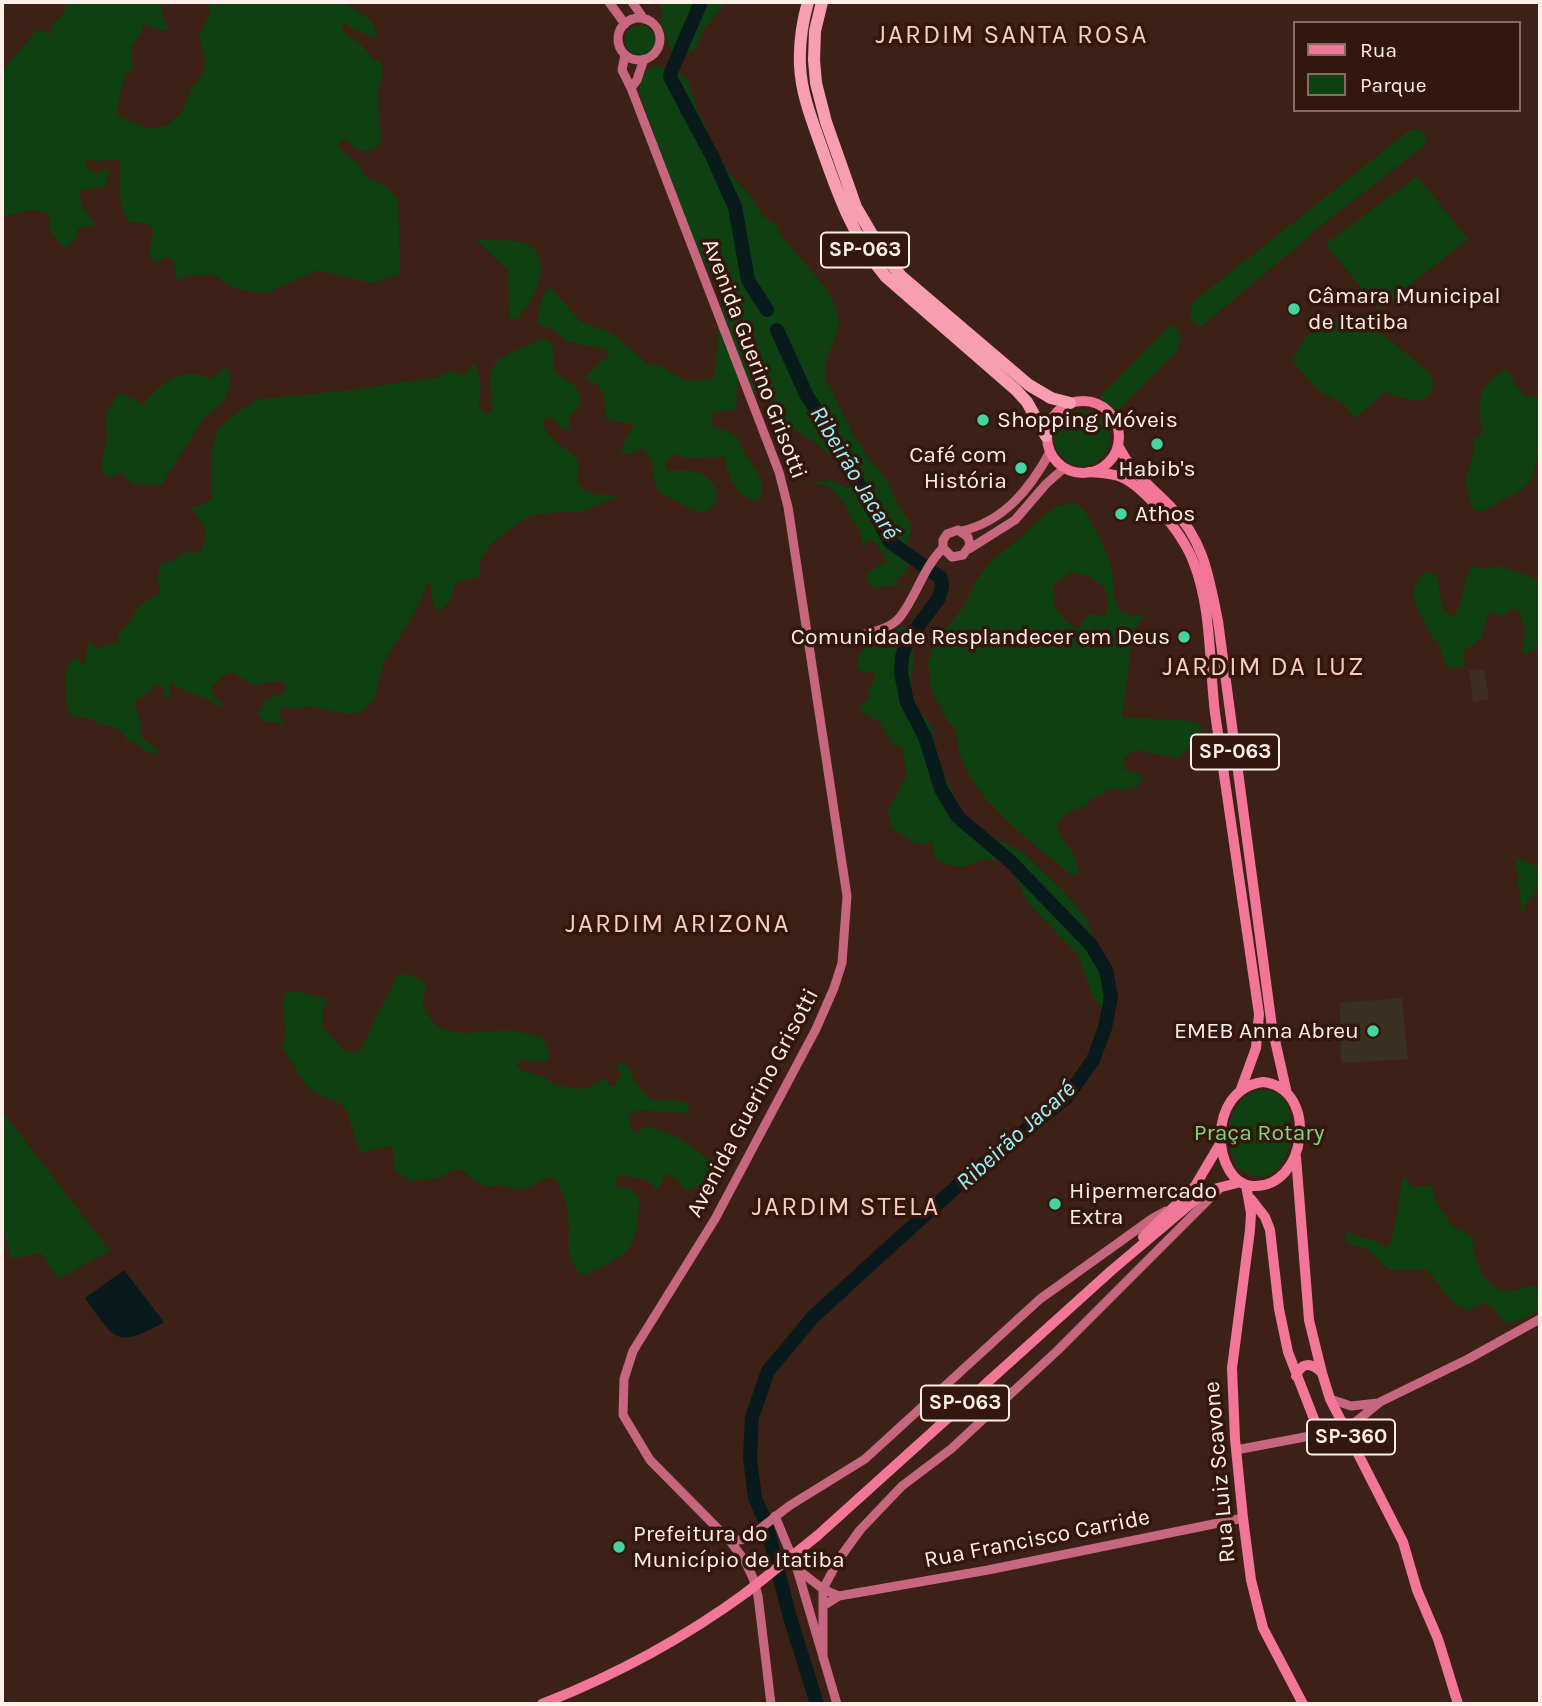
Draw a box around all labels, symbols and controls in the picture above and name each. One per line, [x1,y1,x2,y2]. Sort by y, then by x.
district label: JARDIM SANTA ROSA [878,20,1146,52]
legend [1294,21,1521,112]
text: Rua [1360,38,1397,62]
text: Parque [1360,73,1427,97]
road number: SP-063 [821,232,909,268]
street label: Avenida Guerino Grisotti [695,235,813,483]
place label: Câmara Municipal de Itatiba [1308,282,1501,336]
marker: Câmara Municipal de Itatiba [1286,301,1302,317]
water label: Ribeirão Jacaré [803,401,905,545]
place label: Shopping Móveis [997,406,1178,434]
marker: Shopping Móveis [975,412,991,428]
marker: Habib's [1149,436,1165,452]
place label: Café com História [909,441,1007,495]
place label: Habib's [1118,455,1196,483]
marker: Café com História [1013,460,1029,476]
place label: Athos [1135,500,1195,528]
marker: Athos [1113,506,1129,522]
place label: Comunidade Resplandecer em Deus [791,623,1170,651]
marker: Comunidade Resplandecer em Deus [1176,629,1192,645]
district label: JARDIM DA LUZ [1164,652,1364,684]
road number: SP-063 [1191,734,1279,770]
district label: JARDIM ARIZONA [567,909,789,941]
street label: Avenida Guerino Grisotti [681,984,825,1222]
place label: EMEB Anna Abreu [1174,1017,1359,1045]
marker: EMEB Anna Abreu [1365,1023,1381,1039]
water label: Ribeirão Jacaré [950,1075,1082,1197]
park label: Praça Rotary [1194,1119,1324,1147]
place label: Hipermercado Extra [1069,1177,1217,1231]
district label: JARDIM STELA [753,1192,939,1224]
marker: Hipermercado Extra [1047,1196,1063,1212]
street label: Rua Luiz Scavone [1198,1380,1242,1564]
road number: SP-063 [921,1386,1009,1420]
road number: SP-360 [1307,1420,1395,1454]
street label: Rua Francisco Carride [922,1504,1152,1574]
place label: Prefeitura do Município de Itatiba [633,1520,845,1574]
marker: Prefeitura do Município de Itatiba [611,1539,627,1555]

